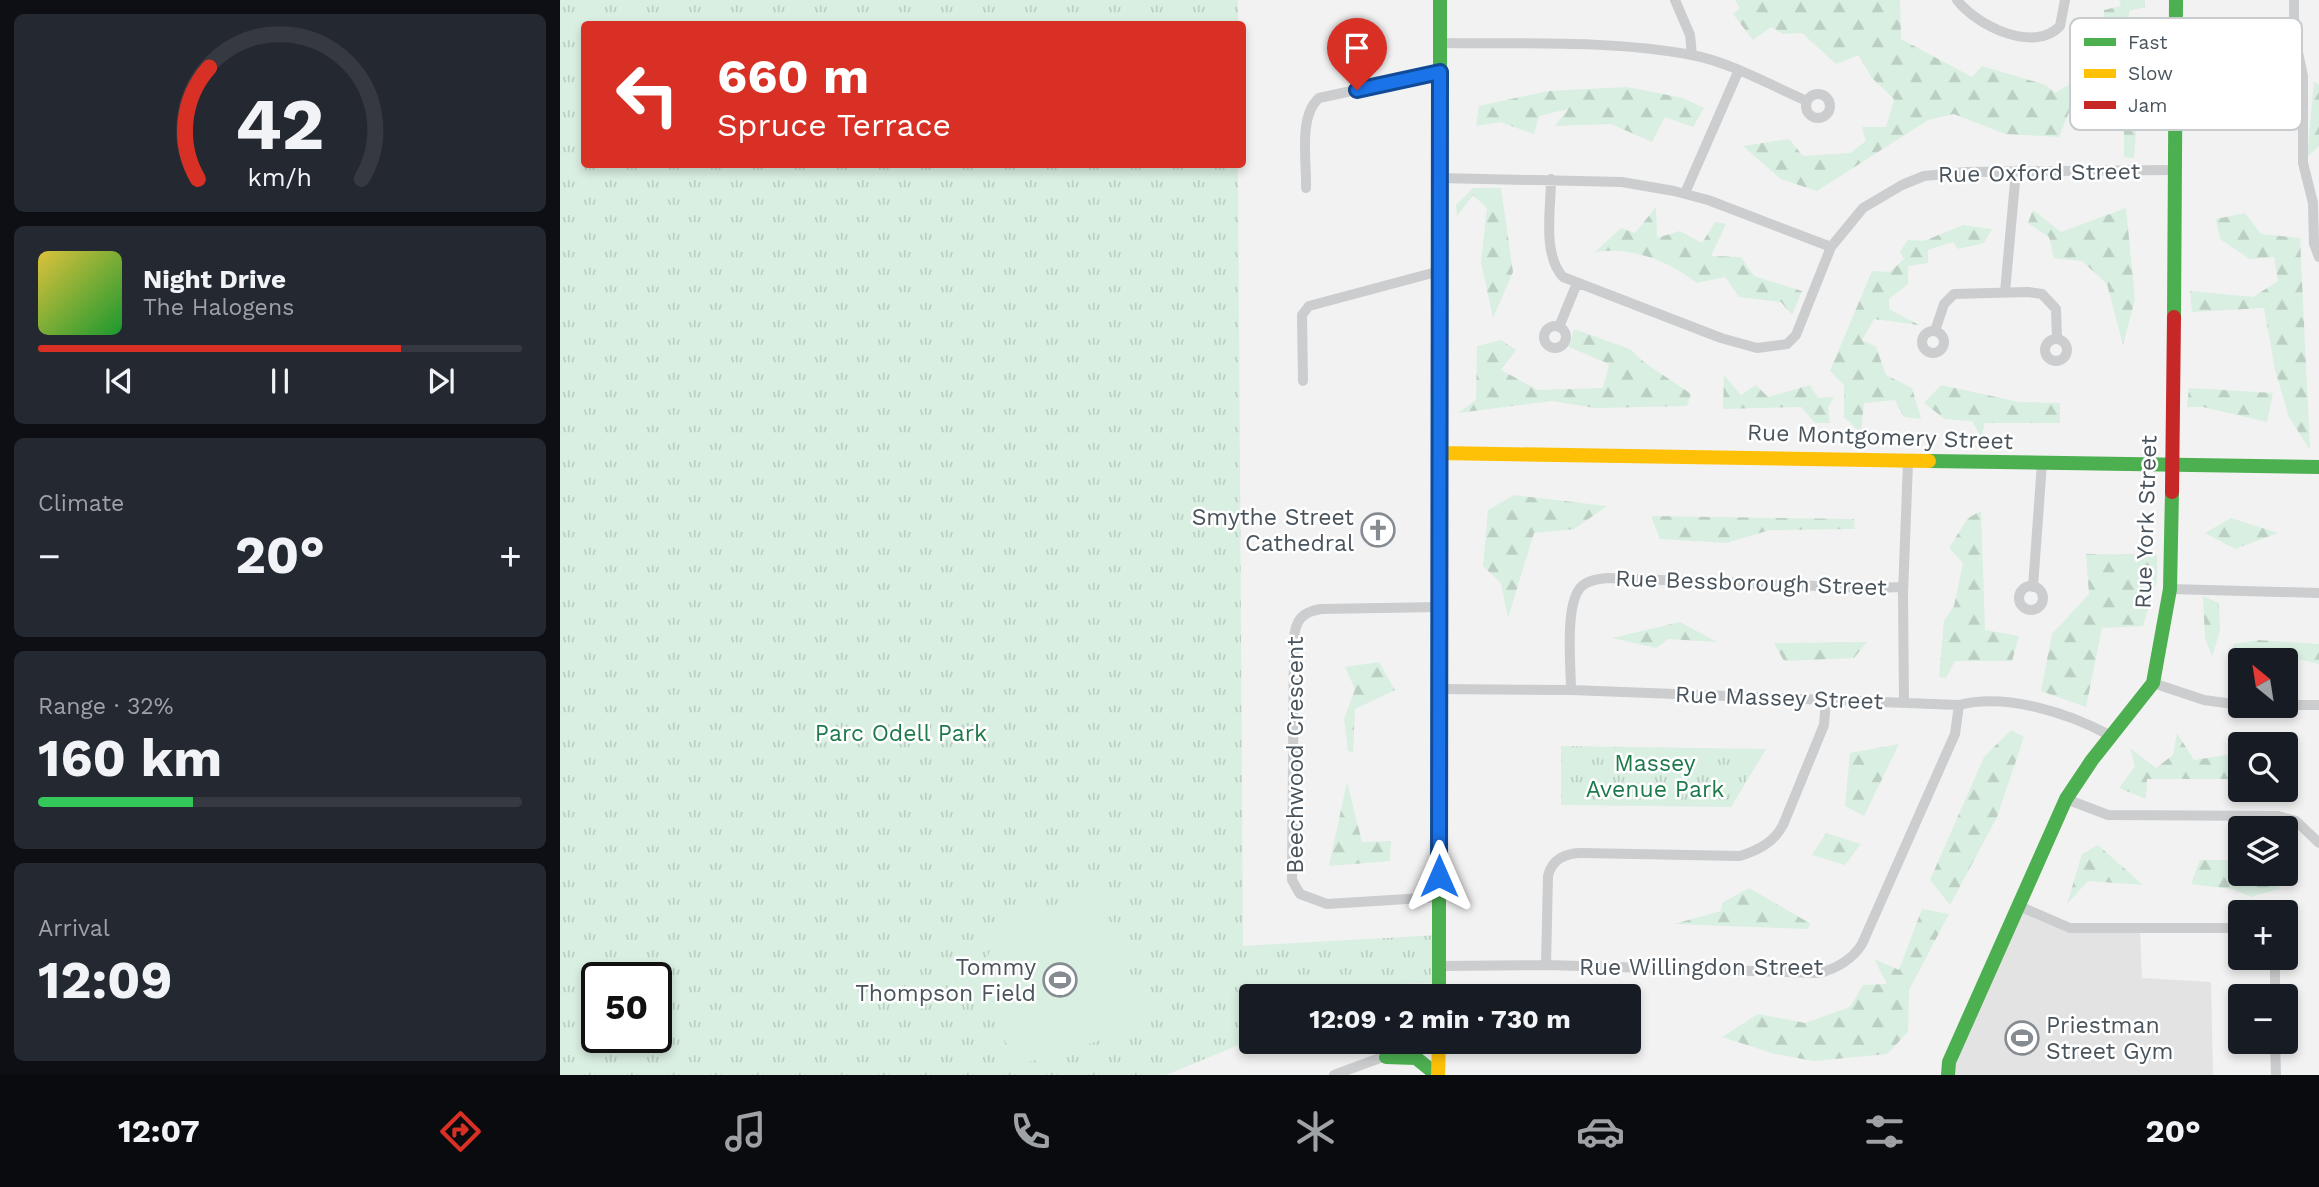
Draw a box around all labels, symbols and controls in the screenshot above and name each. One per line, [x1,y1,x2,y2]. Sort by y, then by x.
pin [1327,18,1387,90]
legend [2070,18,2302,130]
icon: arrive [1338,29,1376,67]
text: Fast [2128,31,2167,54]
text: 660 m [717,47,869,105]
icon: left [602,49,693,140]
text: Slow [2128,62,2173,85]
text: 42 [235,81,325,167]
text: Jam [2128,94,2167,117]
text: Spruce Terrace [717,106,951,144]
street label: Rue Oxford Street [1938,158,2141,188]
text: km/h [248,163,312,192]
text: Night Drive [143,264,286,294]
text: The Halogens [143,294,294,321]
icon: previous [100,362,138,400]
icon: pause [261,362,299,400]
icon: next [422,362,460,400]
street label: Rue Montgomery Street [1746,419,2014,455]
street label: Rue York Street [2129,434,2163,609]
text: Climate [38,490,124,517]
place label: Smythe Street Cathedral [1192,504,1354,557]
church icon: Smythe Street Cathedral [1359,511,1397,549]
text: 20° [235,525,325,586]
text: − [38,534,61,578]
text: + [499,534,522,578]
street label: Rue Bessborough Street [1615,565,1888,601]
street label: Beechwood Crescent [1282,636,1309,874]
north arrow [2228,648,2298,718]
map controls [2228,648,2298,1054]
street label: Rue Massey Street [1674,681,1884,715]
text: Range · 32% [38,693,173,720]
park label: Parc Odell Park [815,720,987,747]
text: 160 km [38,728,222,789]
button: search [2228,732,2298,802]
park label: Massey Avenue Park [1586,750,1724,803]
button: layers [2228,816,2298,886]
position arrow [1402,839,1476,913]
button: + [2228,900,2298,970]
text: Arrival [38,915,110,942]
text: 12:09 [38,950,173,1011]
place label: Tommy Thompson Field [855,954,1036,1007]
street label: Rue Willingdon Street [1579,954,1823,981]
sports icon: Tommy Thompson Field [1041,961,1079,999]
speed limit sign: 50 [581,962,672,1053]
button: − [2228,984,2298,1054]
text: 12:09 · 2 min · 730 m [1309,1004,1571,1034]
place label: Priestman Street Gym [2046,1012,2173,1065]
sports icon: Priestman Street Gym [2003,1019,2041,1057]
icon: directions [436,1107,485,1156]
icon: music [721,1107,770,1156]
icon: phone [1006,1107,1055,1156]
icon: climate [1291,1107,1340,1156]
icon: car [1576,1107,1625,1156]
icon: filters [1860,1107,1909,1156]
text: 12:07 [118,1112,200,1150]
text: 20° [2145,1112,2201,1150]

